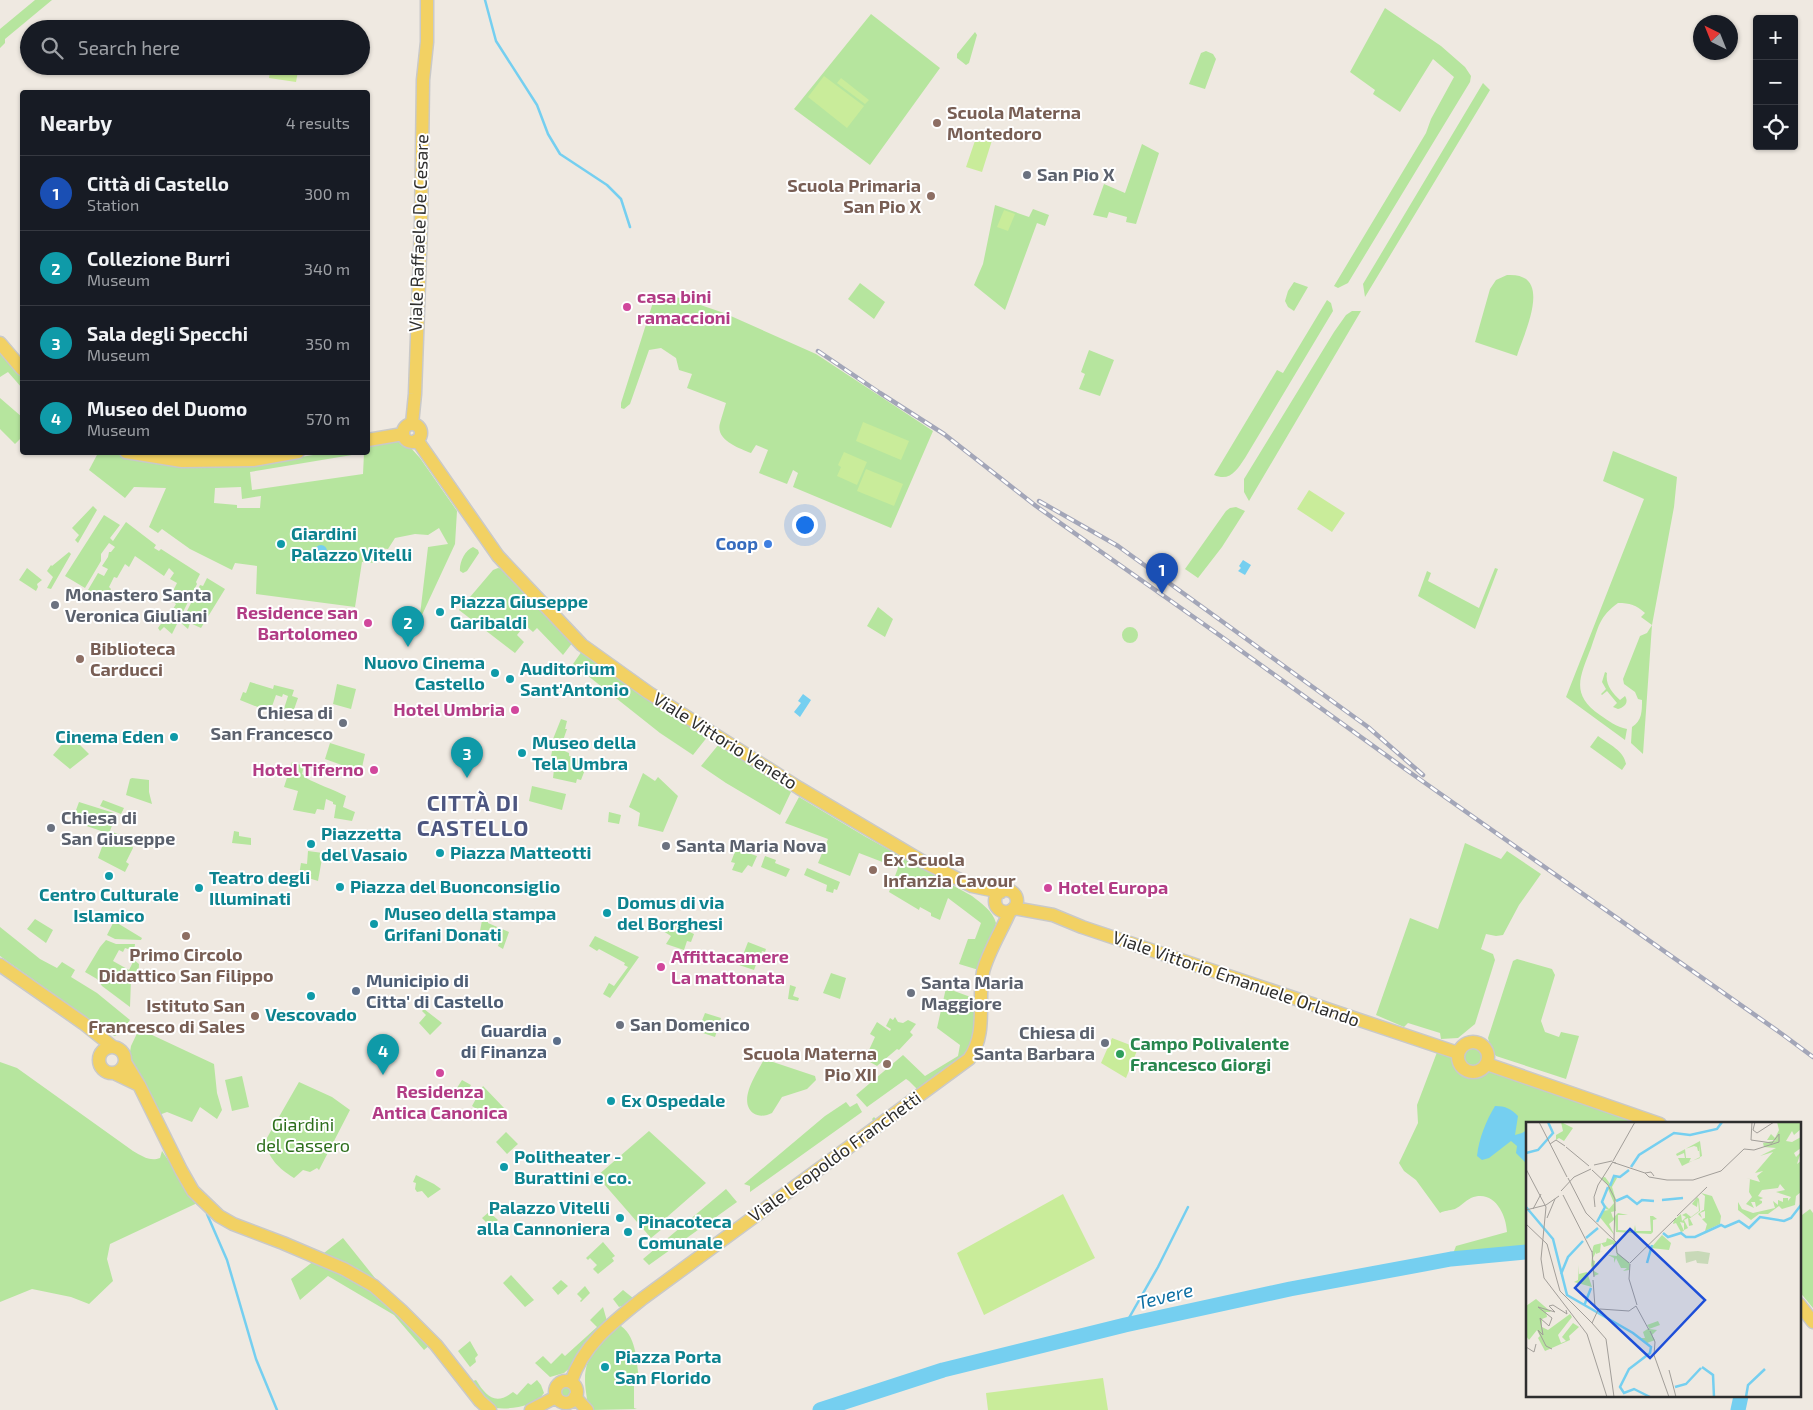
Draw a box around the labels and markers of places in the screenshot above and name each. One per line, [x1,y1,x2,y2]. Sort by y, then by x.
place label: Scuola Materna Montedoro [947,101,1081,144]
marker: Scuola Materna Montedoro [931,117,943,129]
place label: San Pio X [1037,163,1115,185]
marker: San Pio X [1021,169,1033,181]
place label: Scuola Primaria San Pio X [787,174,921,217]
marker: Scuola Primaria San Pio X [925,190,937,202]
place label: casa bini ramaccioni [637,285,731,328]
marker: casa bini ramaccioni [621,301,633,313]
place label: Giardini Palazzo Vitelli [291,522,412,565]
place label: Coop [715,532,758,554]
marker: Giardini Palazzo Vitelli [275,538,287,550]
marker: Coop [762,538,774,550]
pin: 1 [1146,553,1178,594]
place label: Monastero Santa Veronica Giuliani [65,583,212,626]
place label: Piazza Giuseppe Garibaldi [450,590,588,633]
marker: Monastero Santa Veronica Giuliani [49,599,61,611]
place label: Residence san Bartolomeo [236,601,358,644]
pin: 2 [392,606,424,647]
marker: Piazza Giuseppe Garibaldi [434,606,446,618]
marker: Residence san Bartolomeo [362,617,374,629]
place label: Biblioteca Carducci [90,637,176,680]
place label: Nuovo Cinema Castello [364,651,485,694]
marker: Biblioteca Carducci [74,653,86,665]
place label: Auditorium Sant'Antonio [520,657,629,700]
marker: Nuovo Cinema Castello [489,667,501,679]
marker: Auditorium Sant'Antonio [504,673,516,685]
place label: Hotel Umbria [393,698,505,720]
place label: Chiesa di San Francesco [211,701,333,744]
marker: Hotel Umbria [509,704,521,716]
marker: Chiesa di San Francesco [337,717,349,729]
place label: Cinema Eden [55,725,164,747]
marker: Cinema Eden [168,731,180,743]
place label: Museo della Tela Umbra [532,731,636,774]
pin: 3 [451,737,483,778]
marker: Museo della Tela Umbra [516,747,528,759]
place label: Hotel Tiferno [252,758,364,780]
marker: Hotel Tiferno [368,764,380,776]
place label: Chiesa di San Giuseppe [61,806,175,849]
marker: Chiesa di San Giuseppe [45,822,57,834]
place label: Piazzetta del Vasaio [321,822,408,865]
place label: Santa Maria Nova [676,834,826,856]
marker: Piazzetta del Vasaio [305,838,317,850]
marker: Santa Maria Nova [660,840,672,852]
place label: Piazza Matteotti [450,841,591,863]
marker: Piazza Matteotti [434,847,446,859]
place label: Ex Scuola Infanzia Cavour [883,848,1016,891]
marker: Ex Scuola Infanzia Cavour [867,864,879,876]
place label: Teatro degli Illuminati [209,866,310,909]
marker: Centro Culturale Islamico [103,870,115,882]
place label: Piazza del Buonconsiglio [350,875,560,897]
place label: Hotel Europa [1058,876,1168,898]
marker: Piazza del Buonconsiglio [334,881,346,893]
marker: Teatro degli Illuminati [193,882,205,894]
marker: Hotel Europa [1042,882,1054,894]
place label: Centro Culturale Islamico [39,883,179,926]
place label: Domus di via del Borghesi [617,891,725,934]
place label: Museo della stampa Grifani Donati [384,902,556,945]
marker: Domus di via del Borghesi [601,907,613,919]
marker: Museo della stampa Grifani Donati [368,918,380,930]
marker: Primo Circolo Didattico San Filippo [180,930,192,942]
place label: Primo Circolo Didattico San Filippo [98,943,274,986]
place label: Affittacamere La mattonata [671,945,789,988]
marker: Affittacamere La mattonata [655,961,667,973]
place label: Municipio di Citta' di Castello [366,969,504,1012]
place label: Santa Maria Maggiore [921,971,1024,1014]
marker: Municipio di Citta' di Castello [350,985,362,997]
marker: Santa Maria Maggiore [905,987,917,999]
marker: Vescovado [305,990,317,1002]
place label: Istituto San Francesco di Sales [88,994,245,1037]
place label: Vescovado [265,1003,357,1025]
marker: Istituto San Francesco di Sales [249,1010,261,1022]
place label: San Domenico [630,1013,750,1035]
place label: Guardia di Finanza [461,1019,547,1062]
marker: San Domenico [614,1019,626,1031]
place label: Chiesa di Santa Barbara [974,1021,1095,1064]
place label: Campo Polivalente Francesco Giorgi [1130,1032,1289,1075]
pin: 4 [367,1034,399,1075]
marker: Guardia di Finanza [551,1035,563,1047]
marker: Chiesa di Santa Barbara [1099,1037,1111,1049]
place label: Scuola Materna Pio XII [743,1042,877,1085]
marker: Campo Polivalente Francesco Giorgi [1114,1048,1126,1060]
marker: Scuola Materna Pio XII [881,1058,893,1070]
marker: Residenza Antica Canonica [434,1067,446,1079]
place label: Residenza Antica Canonica [372,1080,508,1123]
place label: Ex Ospedale [621,1089,725,1111]
marker: Ex Ospedale [605,1095,617,1107]
place label: Politheater - Burattini e co. [514,1145,632,1188]
marker: Politheater - Burattini e co. [498,1161,510,1173]
place label: Palazzo Vitelli alla Cannoniera [477,1196,610,1239]
place label: Pinacoteca Comunale [638,1210,732,1253]
marker: Palazzo Vitelli alla Cannoniera [614,1212,626,1224]
marker: Pinacoteca Comunale [622,1226,634,1238]
place label: Piazza Porta San Florido [615,1345,721,1388]
marker: Piazza Porta San Florido [599,1361,611,1373]

